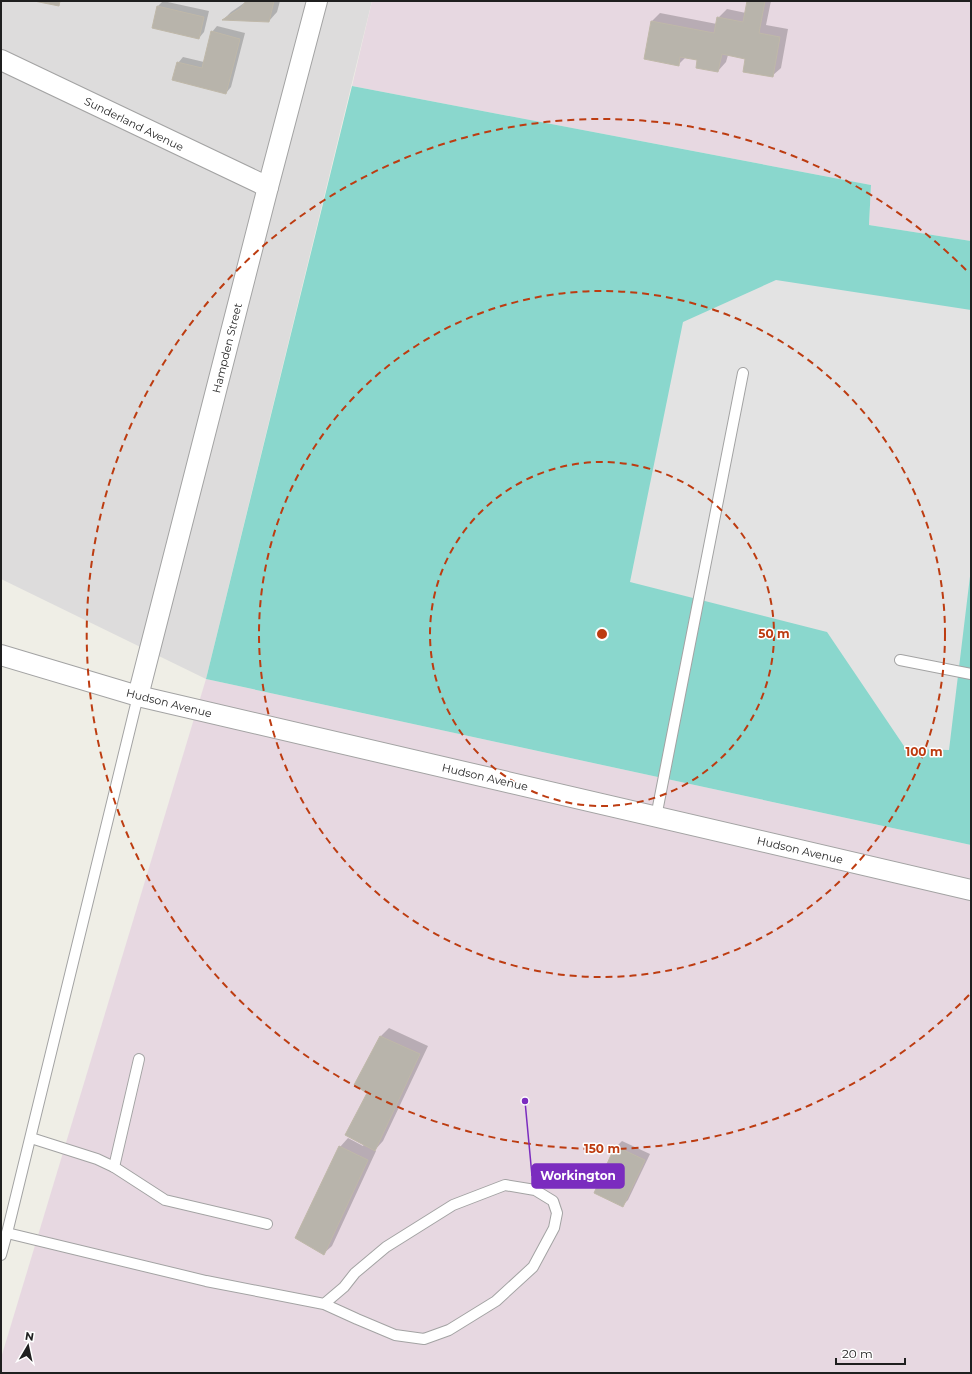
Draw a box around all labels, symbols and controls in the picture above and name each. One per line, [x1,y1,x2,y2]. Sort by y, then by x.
street label: Sunderland Avenue [82,94,186,154]
street label: Hampden Street [209,301,245,394]
text: 50 m [758,626,790,641]
centre of rings [595,627,609,641]
street label: Hudson Avenue [125,686,214,721]
text: 100 m [906,744,942,759]
street label: Hudson Avenue [441,760,530,794]
street label: Hudson Avenue [756,833,845,867]
text: 150 m [584,1141,620,1156]
callout: Workington [532,1164,624,1188]
text: Workington [540,1168,616,1183]
north arrow [8,1326,48,1366]
text: N [24,1329,35,1344]
scale bar [836,1340,905,1366]
text: 20 m [842,1346,873,1361]

